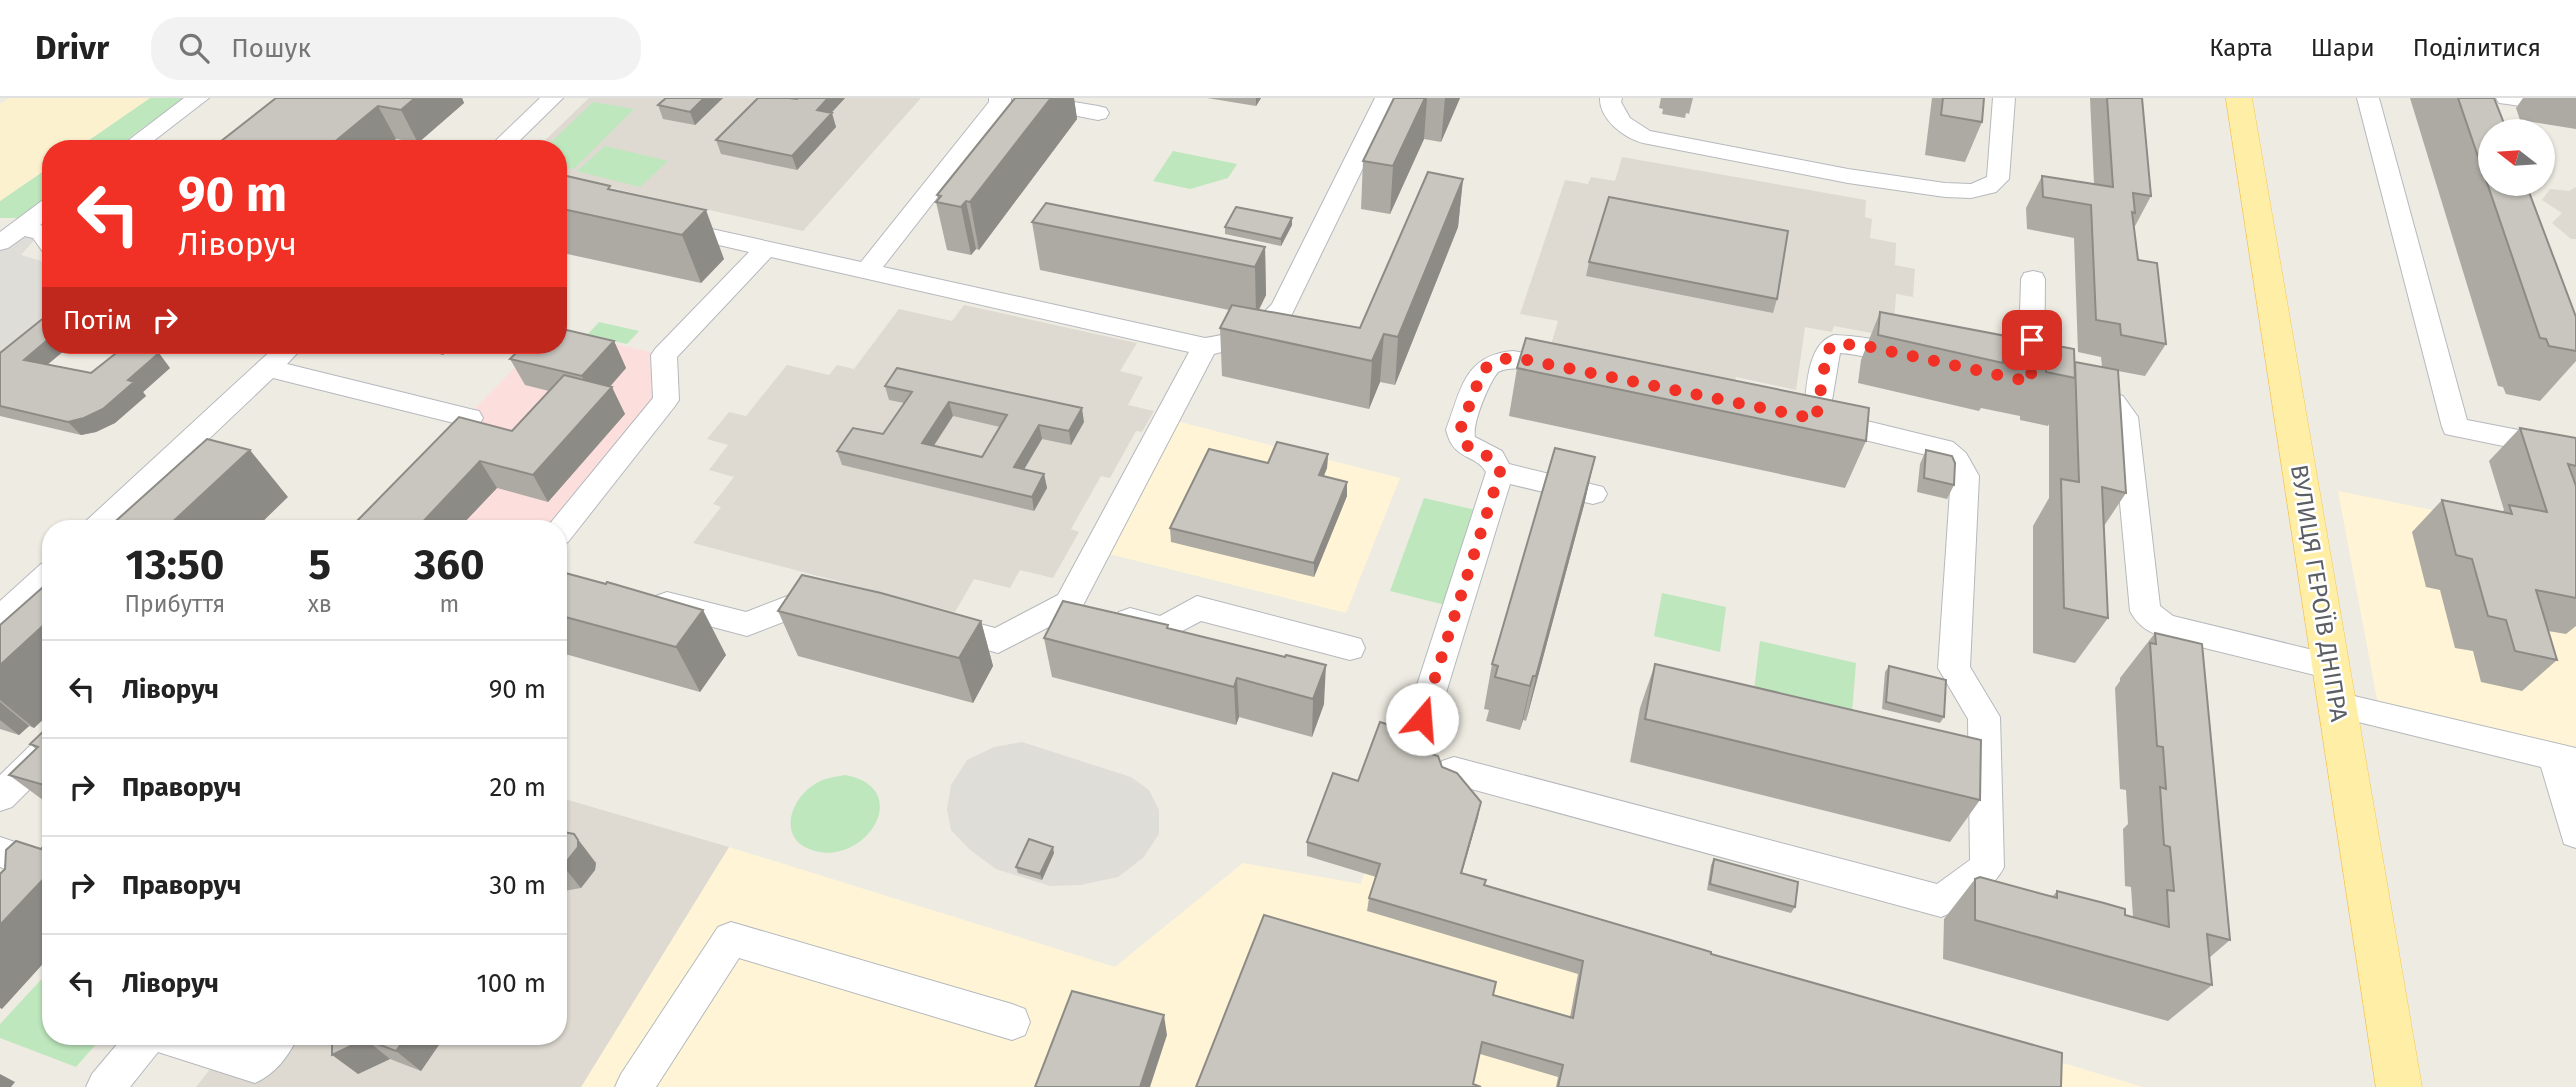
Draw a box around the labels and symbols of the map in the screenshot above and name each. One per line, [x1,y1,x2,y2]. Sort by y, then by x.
north arrow [2478,119,2555,196]
pin [2002,310,2062,370]
street label: ВУЛИЦЯ ГЕРОЇВ ДНІПРА [2285,463,2353,724]
position arrow [1385,682,1459,756]

